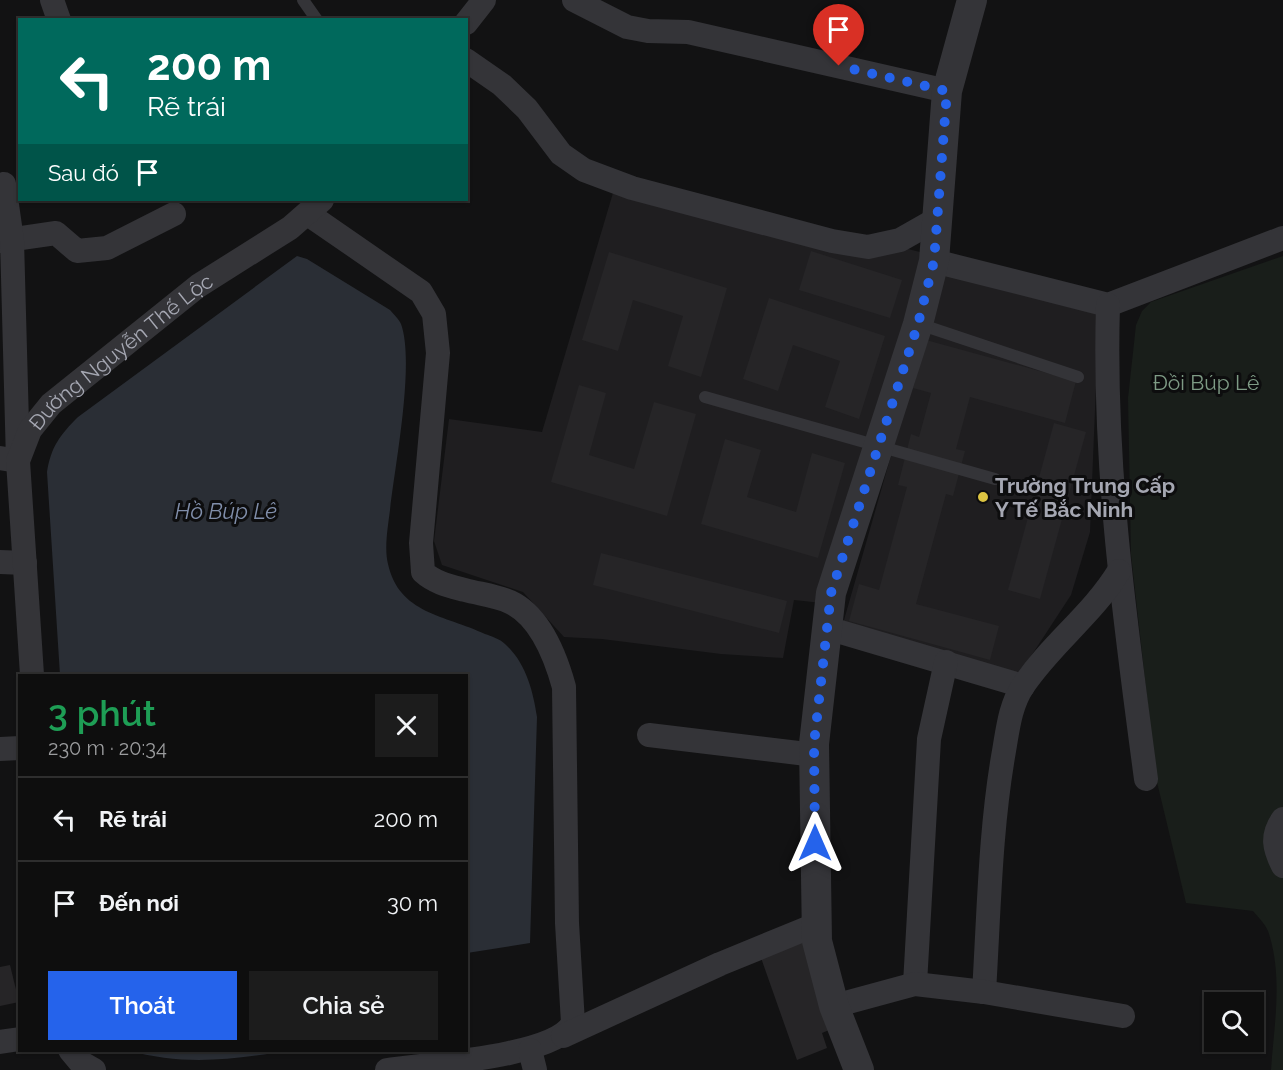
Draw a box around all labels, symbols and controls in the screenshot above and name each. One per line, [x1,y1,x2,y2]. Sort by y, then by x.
pin [813,4,864,66]
icon: arrive [822,13,855,46]
text: 200 m [147,41,271,90]
icon: left [48,42,126,120]
text: Rẽ trái [147,91,226,122]
icon: arrive [131,156,164,189]
text: Sau đó [48,160,119,186]
street label: Đường Nguyễn Thế Lộc [23,268,217,435]
park label: Đồi Búp Lê [1153,370,1259,395]
place label: Trường Trung Cấp Y Tế Bắc Ninh [995,473,1175,522]
marker: Trường Trung Cấp Y Tế Bắc Ninh [976,490,990,504]
water label: Hồ Búp Lê [175,498,277,524]
text: 3 phút [48,692,156,734]
button: close [375,694,438,757]
text: 230 m · 20:34 [48,736,167,760]
icon: left [48,803,81,836]
text: Rẽ trái [99,806,167,832]
text: 200 m [374,806,438,832]
position arrow [783,811,847,875]
icon: arrive [48,887,81,920]
text: Đến nơi [99,890,179,916]
text: 30 m [387,890,438,916]
button: Thoát [48,971,237,1040]
button: Chia sẻ [249,971,438,1040]
map controls [1204,992,1264,1052]
button: search [1204,992,1264,1052]

